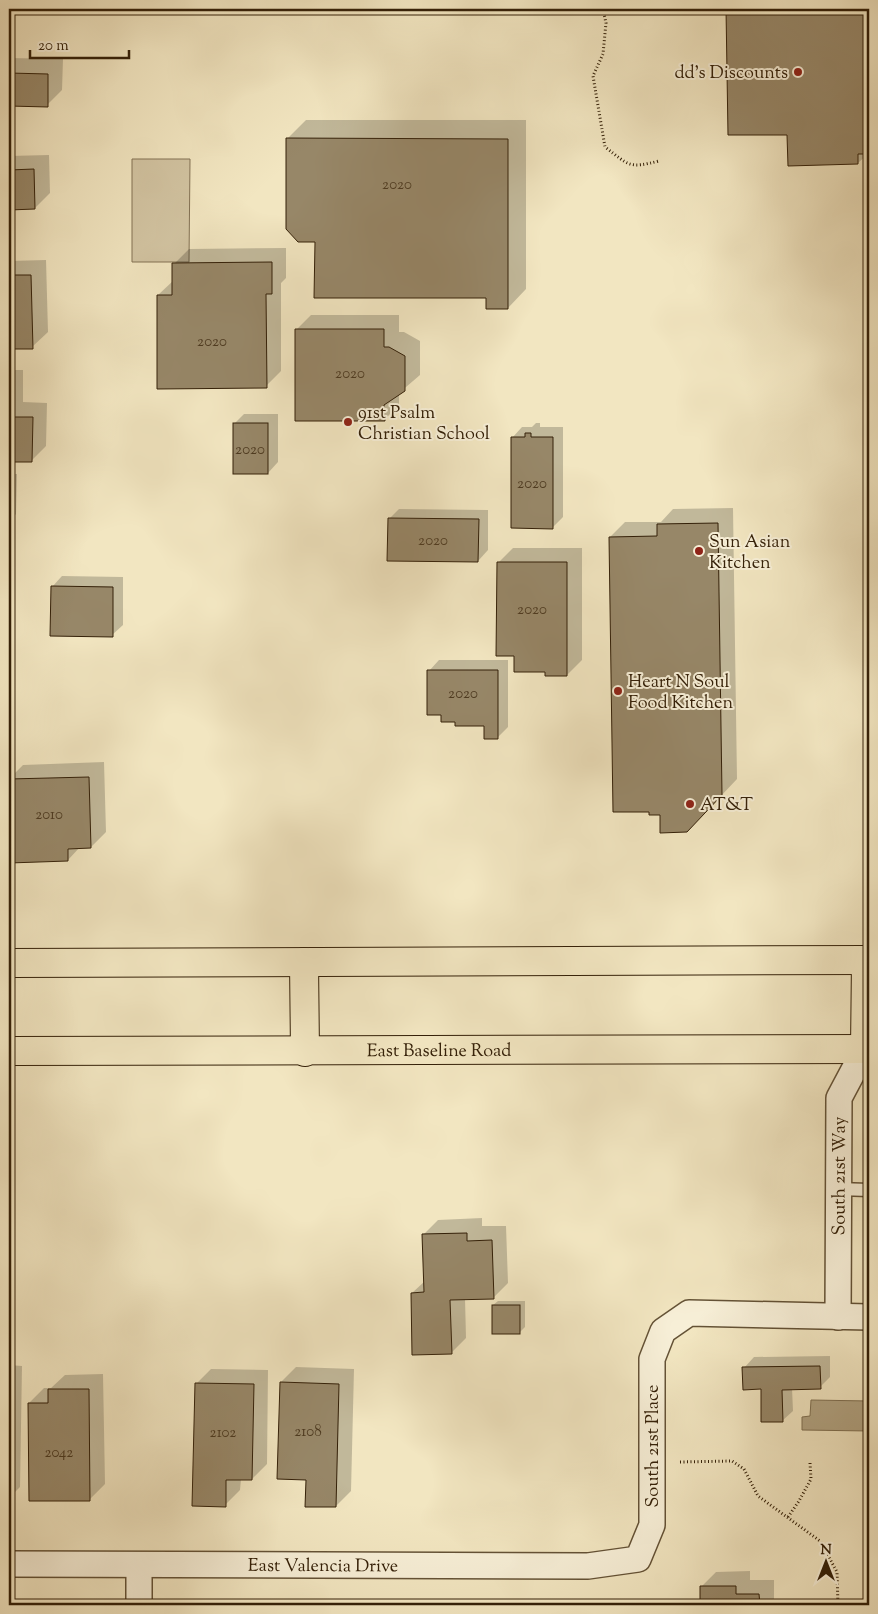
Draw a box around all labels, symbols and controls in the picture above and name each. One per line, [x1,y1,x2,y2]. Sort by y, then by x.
scale bar [30,28,129,60]
text: 20 m [38,36,69,57]
place label: dd's Discounts [674,61,788,87]
marker: dd's Discounts [792,66,804,78]
house number: 2020 [382,175,412,196]
house number: 2020 [197,332,227,353]
house number: 2020 [335,364,365,385]
place label: 91st Psalm Christian School [358,401,490,448]
marker: 91st Psalm Christian School [342,416,354,428]
house number: 2020 [235,440,265,461]
house number: 2020 [517,474,547,495]
place label: Sun Asian Kitchen [709,530,791,577]
house number: 2020 [418,531,448,552]
marker: Sun Asian Kitchen [693,545,705,557]
house number: 2020 [517,600,547,621]
place label: Heart N Soul Food Kitchen [628,670,733,717]
house number: 2020 [448,684,478,705]
marker: Heart N Soul Food Kitchen [612,685,624,697]
place label: AT&T [700,793,753,819]
marker: AT&T [684,798,696,810]
house number: 2010 [35,805,63,826]
street label: East Baseline Road [367,1039,511,1065]
street label: South 21st Way [827,1116,854,1236]
street label: South 21st Place [641,1385,667,1507]
house number: 2108 [294,1422,322,1443]
house number: 2102 [210,1423,236,1444]
house number: 2042 [45,1443,73,1464]
north arrow [800,1536,850,1586]
text: N [820,1541,832,1561]
street label: East Valencia Drive [248,1554,398,1580]

